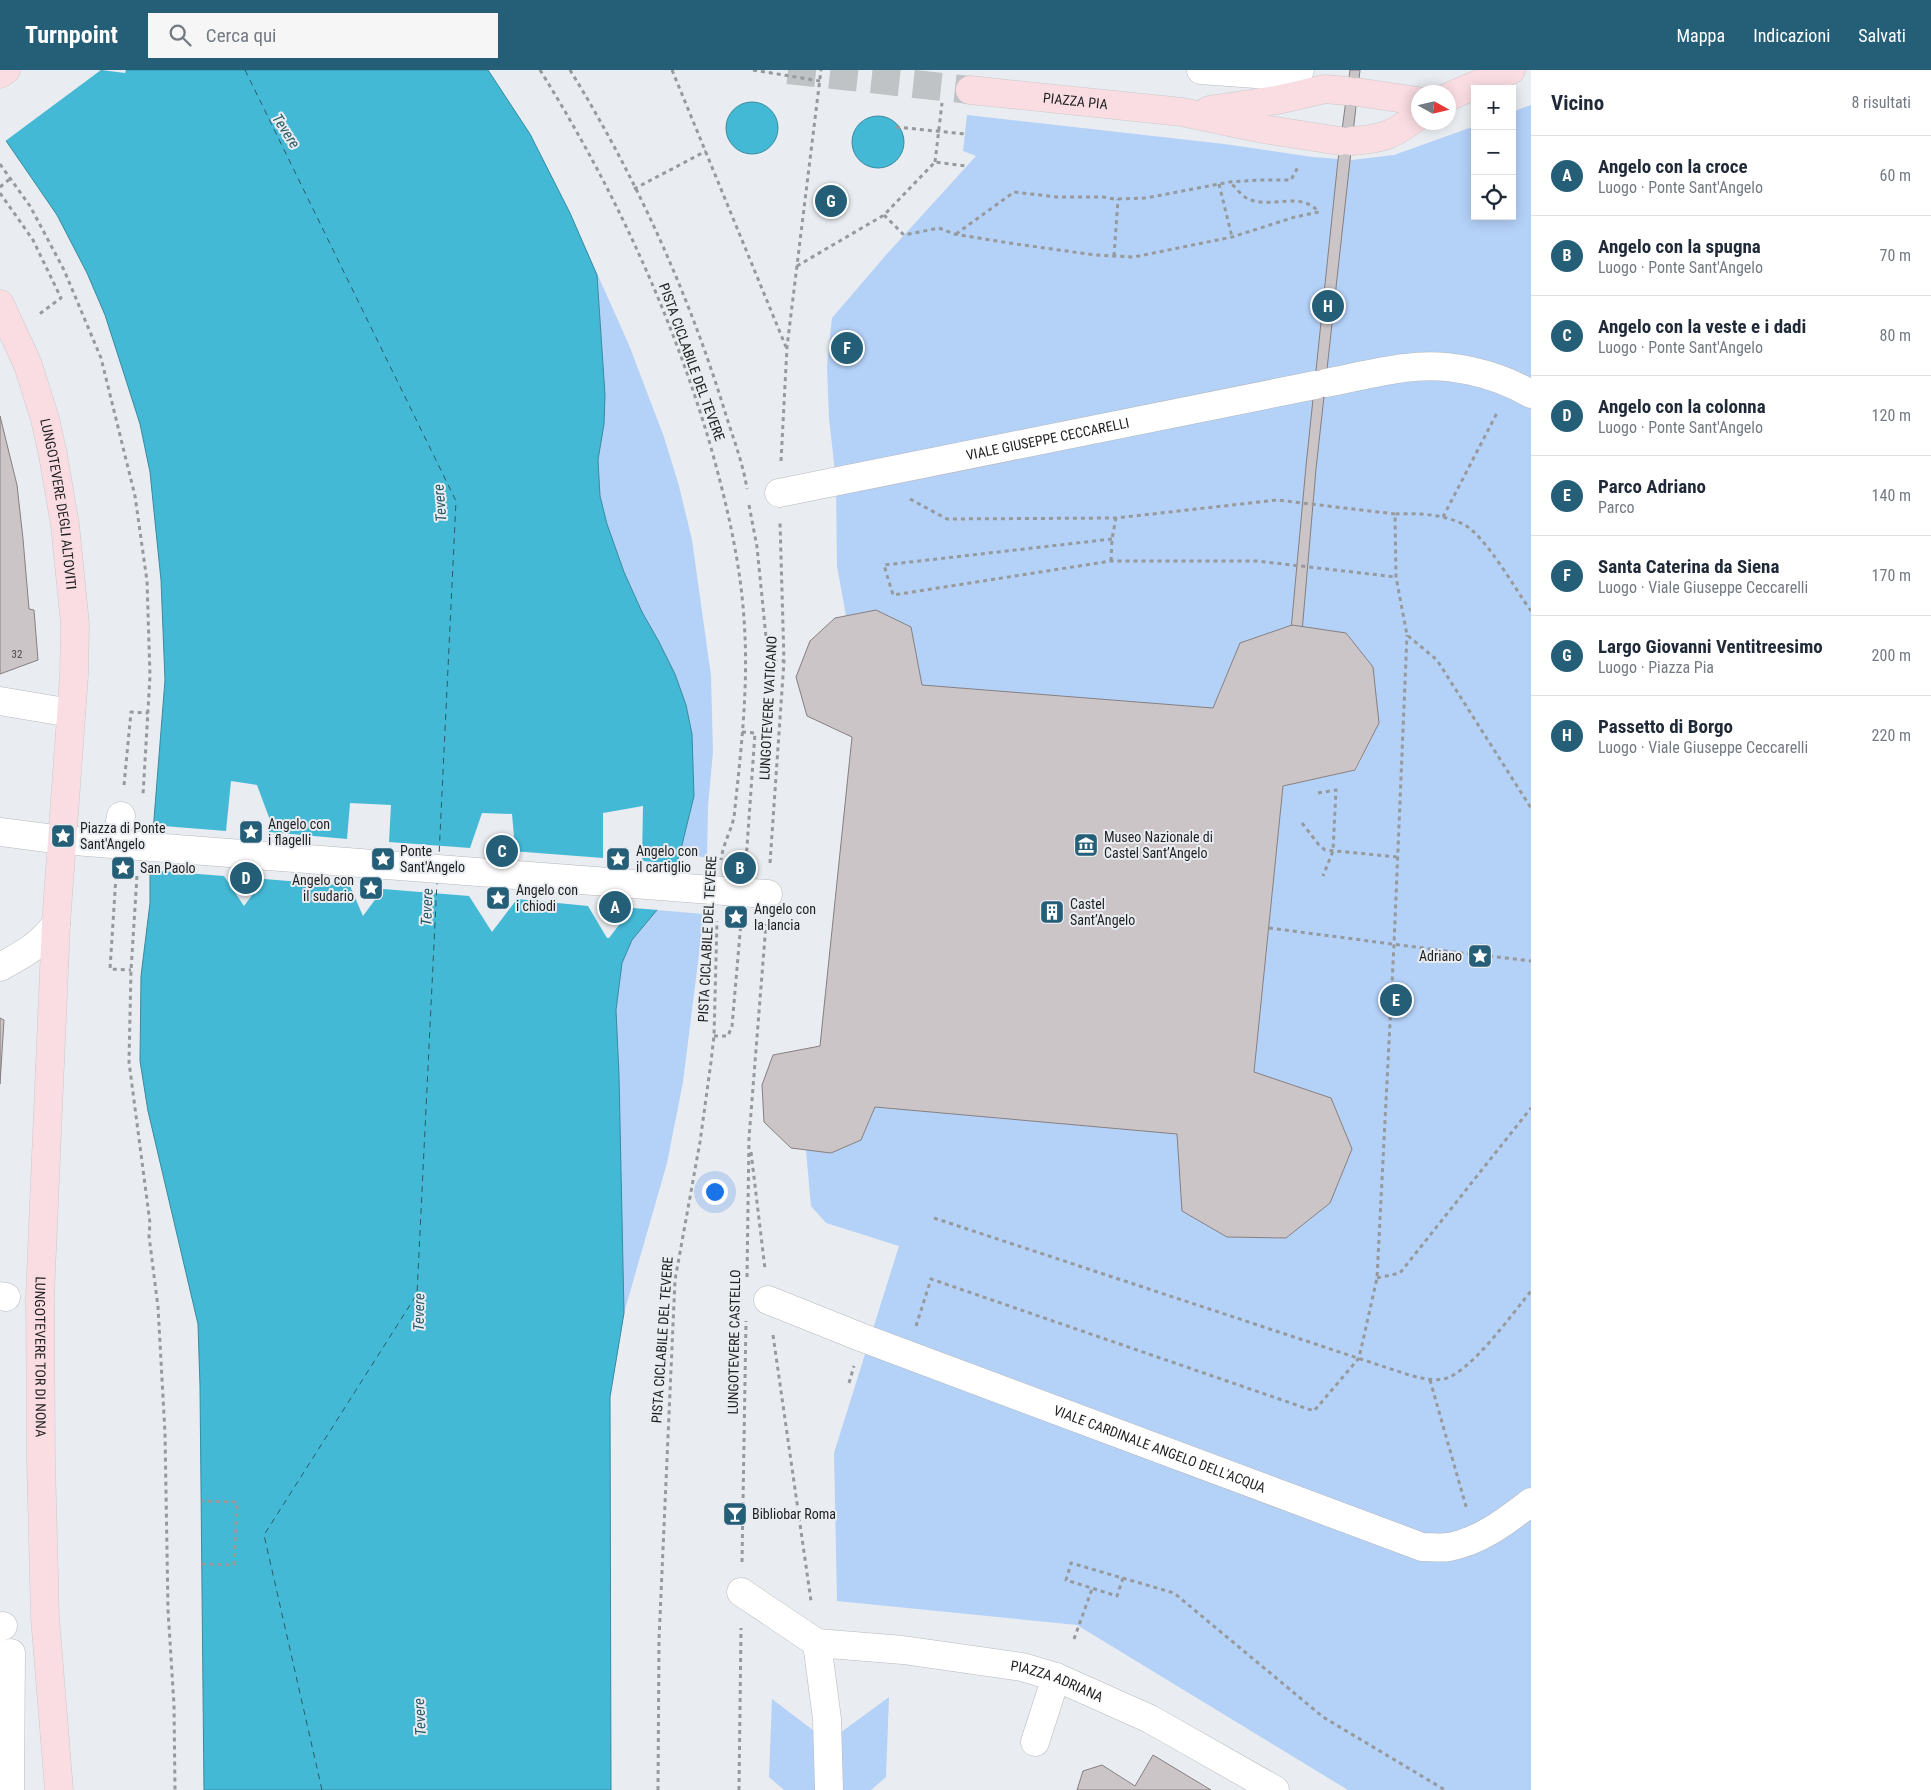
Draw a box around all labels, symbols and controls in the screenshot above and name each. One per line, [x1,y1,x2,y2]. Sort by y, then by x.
search box [148,13,498,58]
text: Turnpoint [25,21,118,49]
icon: search [166,21,194,49]
text: Cerca qui [206,24,276,47]
text: Mappa [1677,25,1725,46]
text: Indicazioni [1753,25,1830,46]
text: Salvati [1858,25,1906,46]
north arrow [1411,85,1456,130]
map controls [1471,85,1516,220]
button: + [1471,85,1516,130]
street label: PIAZZA PIA [1042,90,1109,112]
text: Vicino [1551,91,1604,115]
text: 8 risultati [1851,93,1911,112]
water label: Tevere [268,110,304,152]
button: − [1471,130,1516,175]
text: Angelo con la croce [1598,155,1748,178]
text: A [1562,166,1572,185]
text: 60 m [1879,166,1911,185]
button: locate [1471,175,1516,220]
text: Luogo · Ponte Sant'Angelo [1598,178,1763,197]
pin: G [815,182,847,220]
text: Angelo con la spugna [1598,235,1761,258]
text: B [1563,246,1571,265]
text: 70 m [1879,246,1911,265]
text: Luogo · Ponte Sant'Angelo [1598,258,1763,277]
street label: PISTA CICLABILE DEL TEVERE [656,281,728,443]
pin: H [1312,287,1344,325]
text: Angelo con la veste e i dadi [1598,315,1806,338]
text: C [1562,326,1572,345]
text: 80 m [1879,326,1911,345]
pin: F [831,329,863,367]
text: Luogo · Ponte Sant'Angelo [1598,338,1763,357]
text: Angelo con la colonna [1598,395,1766,418]
text: D [1562,406,1572,425]
text: 120 m [1872,406,1911,425]
street label: VIALE GIUSEPPE CECCARELLI [965,415,1131,463]
street label: LUNGOTEVERE DEGLI ALTOVITI [37,417,79,590]
text: Luogo · Ponte Sant'Angelo [1598,418,1763,437]
text: Parco Adriano [1598,475,1706,498]
water label: Tevere [429,483,451,523]
text: E [1563,486,1571,505]
text: 140 m [1872,486,1911,505]
text: Parco [1598,498,1635,517]
text: Santa Caterina da Siena [1598,555,1779,578]
text: F [1563,566,1571,585]
text: 170 m [1872,566,1911,585]
text: Luogo · Viale Giuseppe Ceccarelli [1598,578,1808,597]
street label: LUNGOTEVERE VATICANO [756,635,780,781]
text: Largo Giovanni Ventitreesimo [1598,635,1823,658]
text: G [1562,646,1572,665]
text: 200 m [1872,646,1911,665]
house number: 32 [12,648,22,661]
text: Luogo · Piazza Pia [1598,658,1714,677]
text: Passetto di Borgo [1598,715,1733,738]
text: H [1562,726,1572,745]
text: 220 m [1872,726,1911,745]
text: Luogo · Viale Giuseppe Ceccarelli [1598,738,1808,757]
place label: Angelo con i flagelli [268,816,330,848]
place icon: Angelo con i flagelli [238,819,264,845]
place label: Piazza di Ponte Sant'Angelo [80,820,166,852]
place icon: Piazza di Ponte Sant'Angelo [50,823,76,849]
place label: Museo Nazionale di Castel Sant’Angelo [1104,829,1213,861]
pin: C [486,832,518,870]
museum icon: Museo Nazionale di Castel Sant’Angelo [1073,832,1099,858]
place label: Ponte Sant'Angelo [400,843,465,875]
place label: Angelo con il cartiglio [636,843,698,875]
place icon: Ponte Sant'Angelo [370,846,396,872]
place icon: Angelo con il cartiglio [605,846,631,872]
pin: B [724,849,756,887]
place icon: San Paolo [110,855,136,881]
street label: PISTA CICLABILE DEL TEVERE [695,855,719,1023]
pin: D [230,859,262,897]
place label: San Paolo [140,860,196,876]
place label: Angelo con il sudario [292,872,354,904]
place icon: Angelo con il sudario [358,875,384,901]
place label: Angelo con i chiodi [516,882,578,914]
place icon: Angelo con i chiodi [485,885,511,911]
water label: Tevere [417,888,437,926]
pin: A [599,888,631,926]
place label: Castel Sant’Angelo [1070,896,1135,928]
building icon: Castel Sant’Angelo [1039,899,1065,925]
place label: Angelo con la lancia [754,901,816,933]
place icon: Angelo con la lancia [723,904,749,930]
place icon: Adriano [1467,943,1493,969]
place label: Adriano [1419,948,1462,964]
pin: E [1380,981,1412,1019]
your location [702,1179,728,1205]
street label: PISTA CICLABILE DEL TEVERE [648,1256,676,1424]
street label: LUNGOTEVERE CASTELLO [725,1269,743,1415]
street label: LUNGOTEVERE TOR DI NONA [32,1276,49,1437]
water label: Tevere [410,1293,428,1331]
street label: VIALE CARDINALE ANGELO DELL'ACQUA [1051,1402,1268,1496]
bar icon: Bibliobar Roma [722,1501,748,1527]
place label: Bibliobar Roma [752,1506,836,1522]
street label: PIAZZA ADRIANA [1010,1657,1106,1705]
water label: Tevere [410,1698,430,1736]

